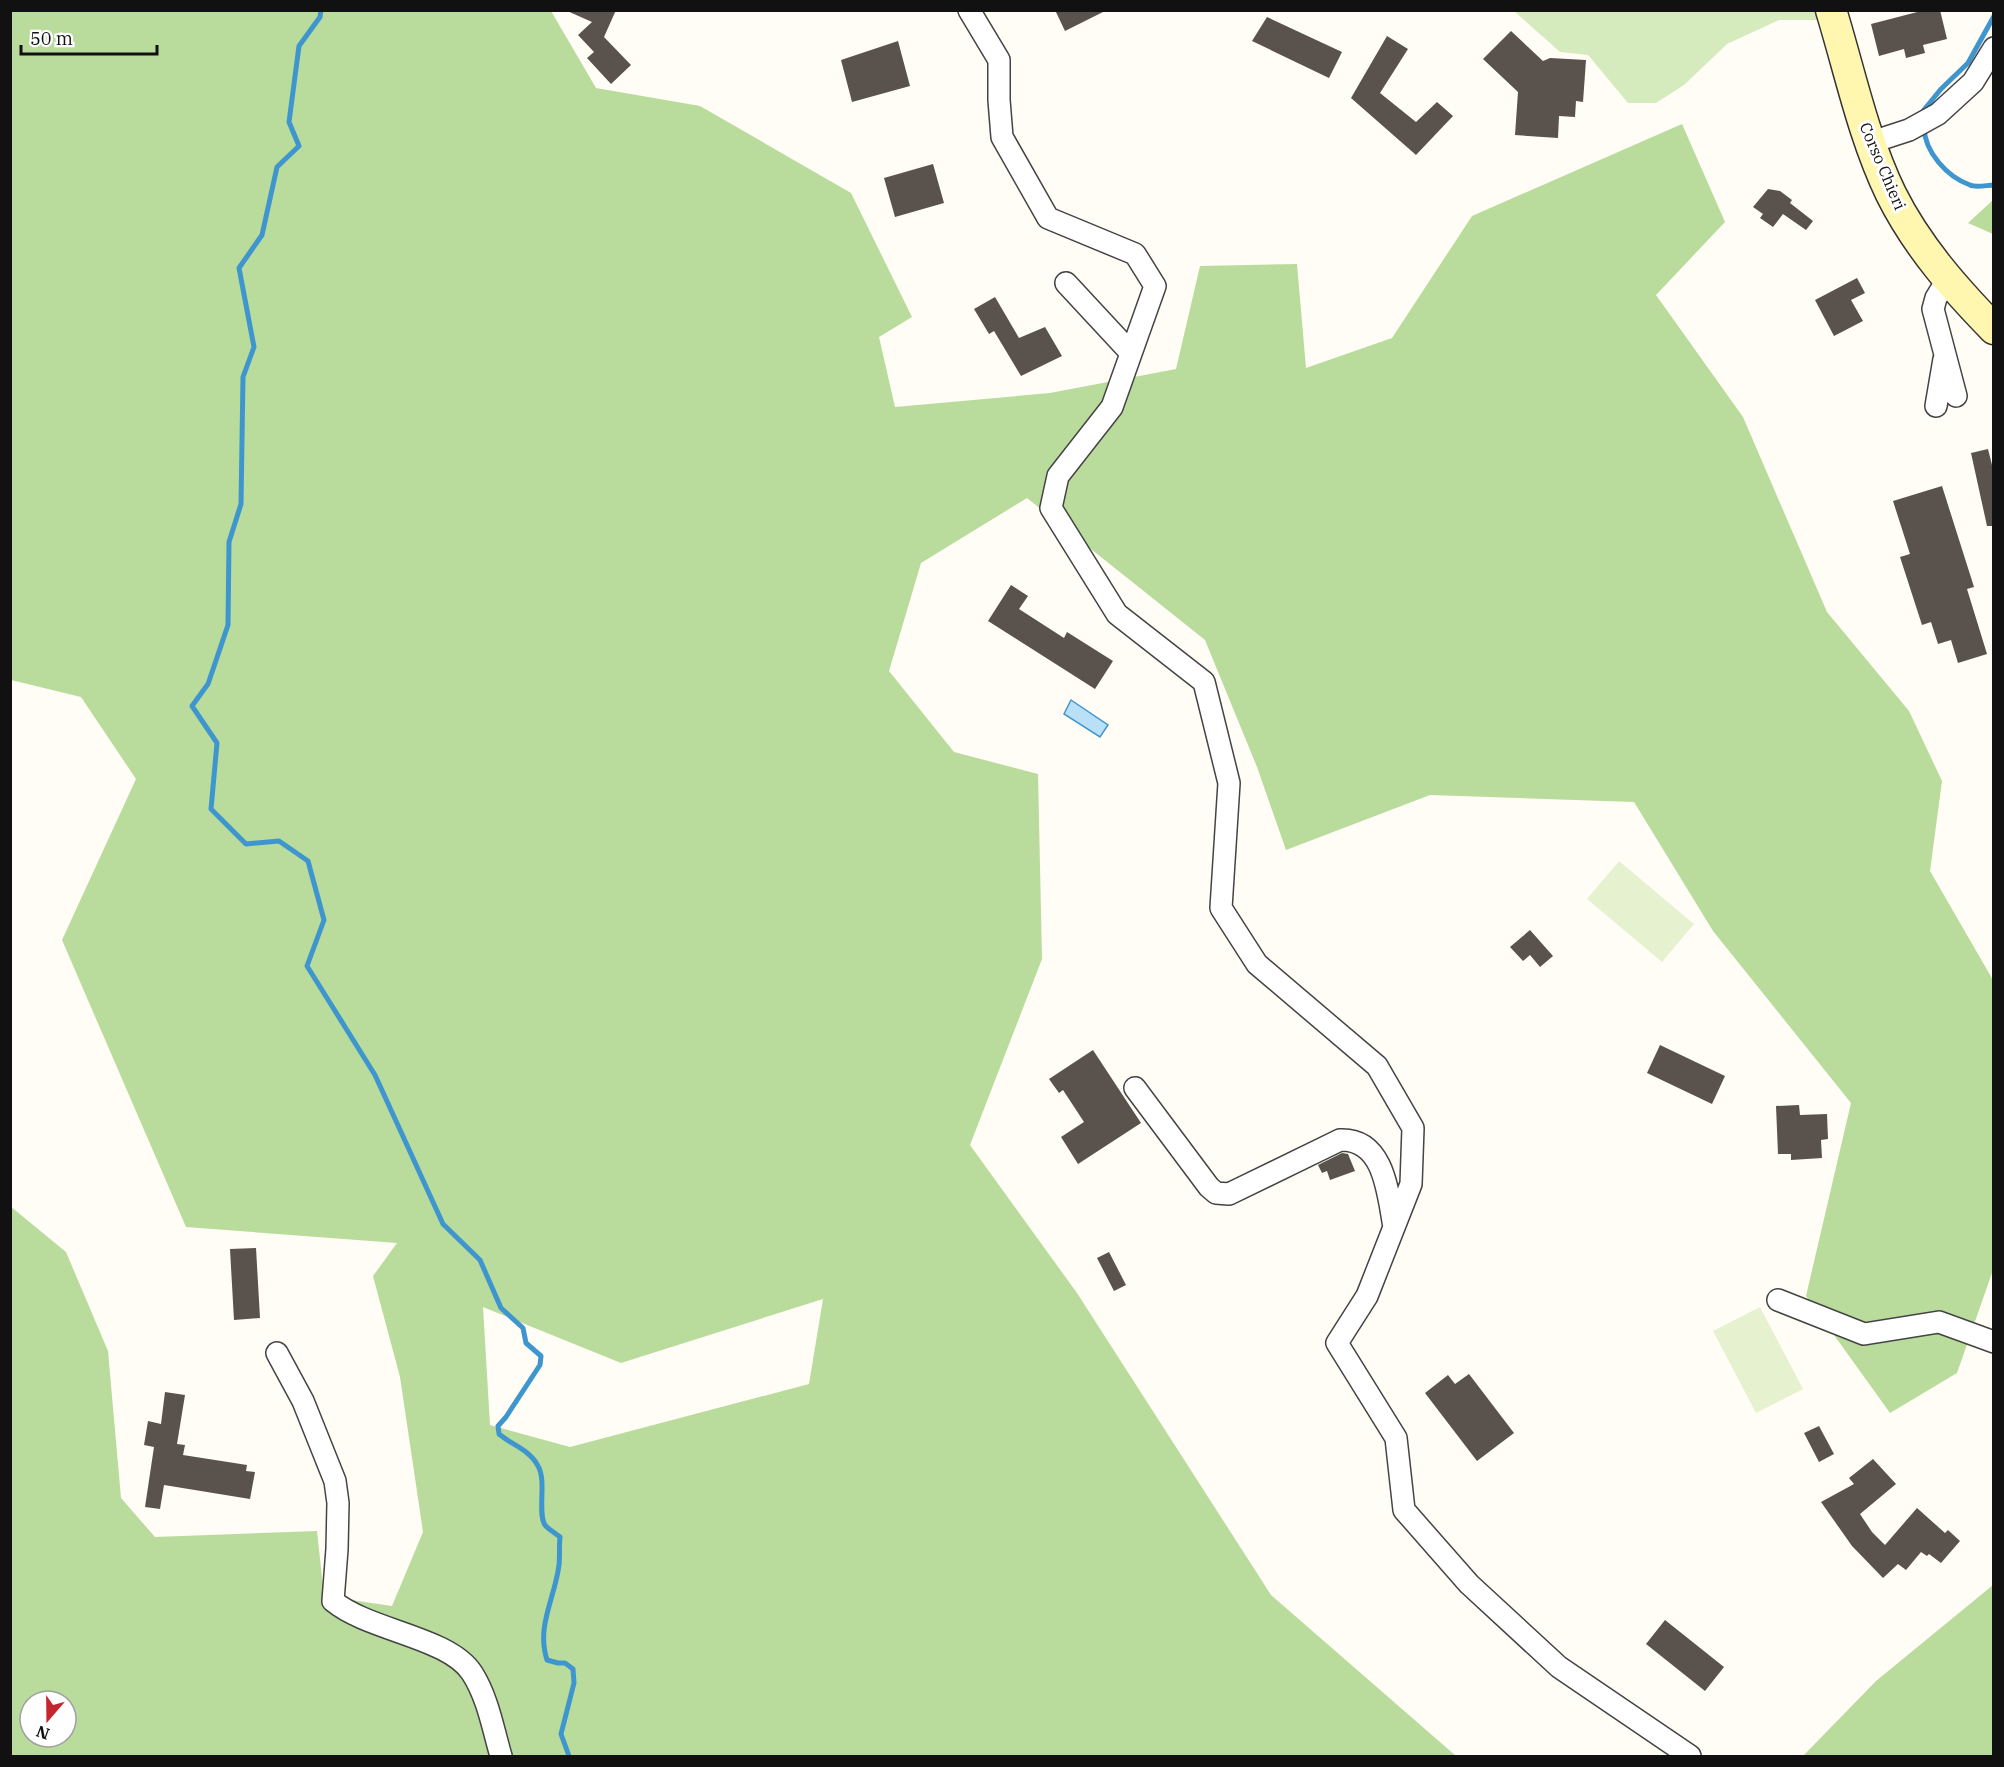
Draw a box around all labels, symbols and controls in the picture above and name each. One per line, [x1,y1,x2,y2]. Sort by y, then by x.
scale bar [21,18,158,56]
text: 50 m [30,27,73,50]
street label: Corso Chieri [1856,119,1910,213]
north arrow [18,1689,78,1749]
text: N [34,1722,52,1745]

